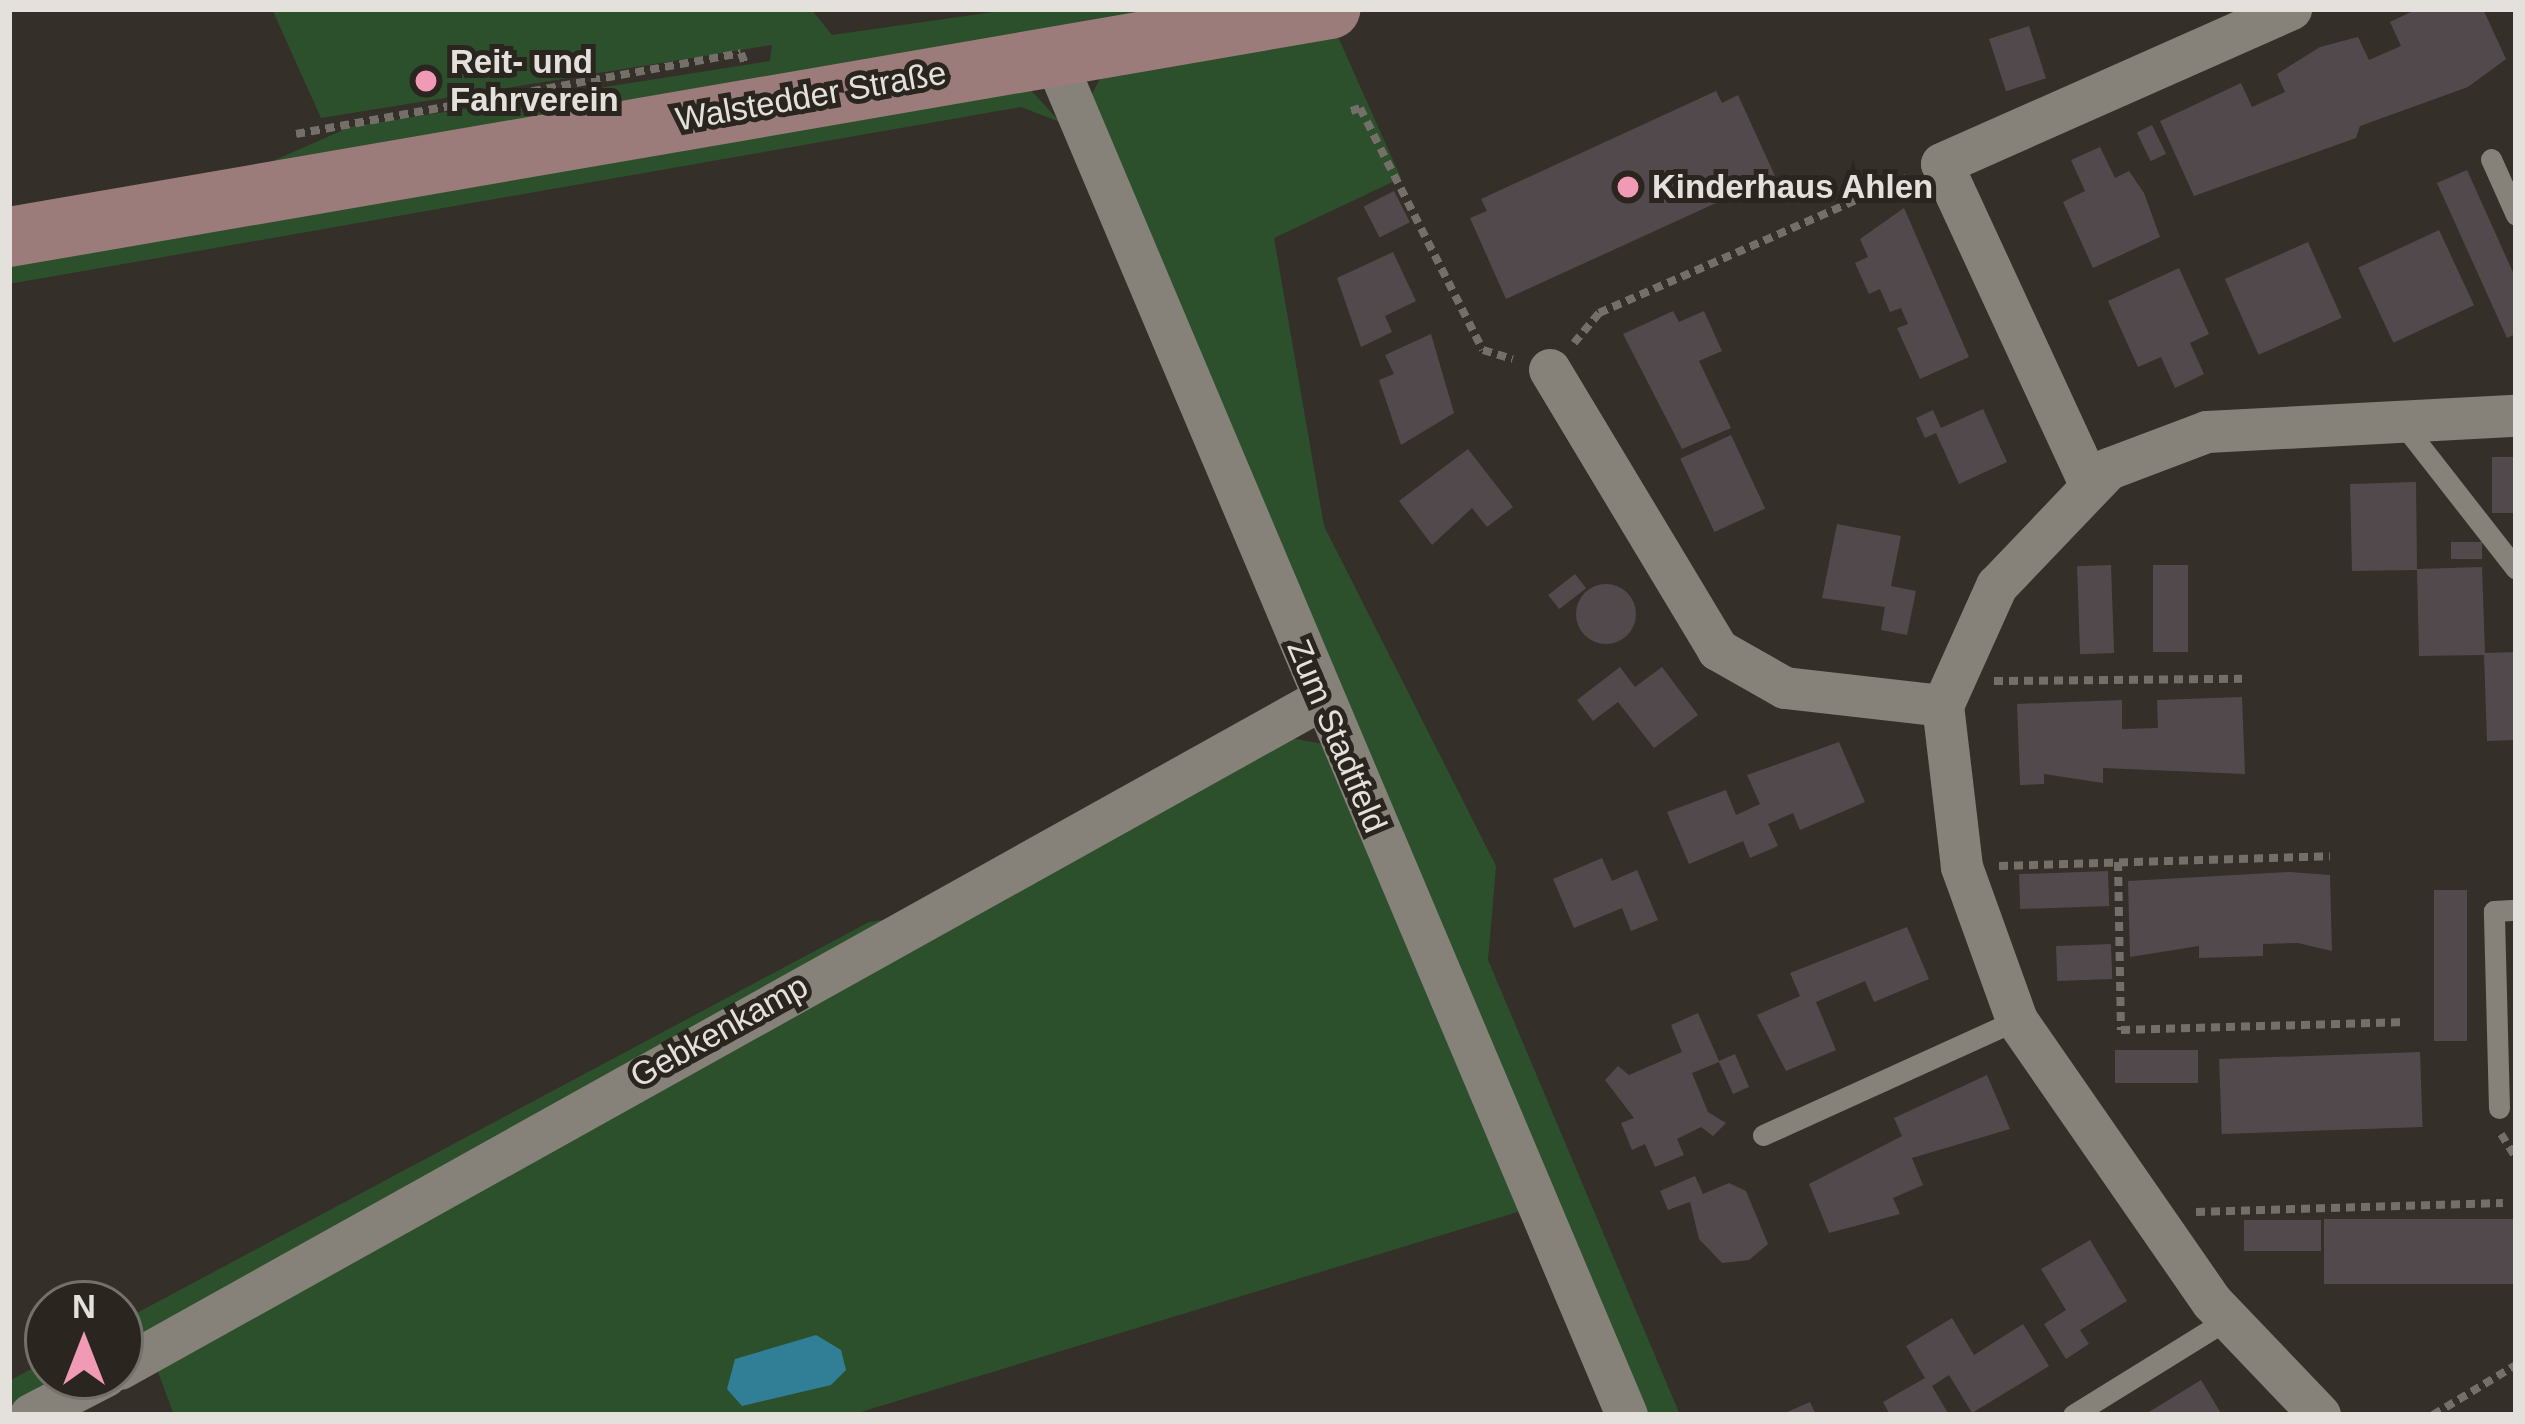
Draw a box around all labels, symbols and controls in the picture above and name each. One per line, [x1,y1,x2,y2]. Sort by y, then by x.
place label: Reit- und Fahrverein [450,42,619,120]
street label: Walstedder Straße [673,53,949,139]
marker: Reit- und Fahrverein [413,68,439,94]
place label: Kinderhaus Ahlen [1652,167,1934,207]
marker: Kinderhaus Ahlen [1615,174,1641,200]
street label: Zum Stadtfeld [1279,634,1395,838]
street label: Gebkenkamp [624,966,814,1096]
north arrow [24,1280,144,1400]
text: N [72,1288,96,1325]

